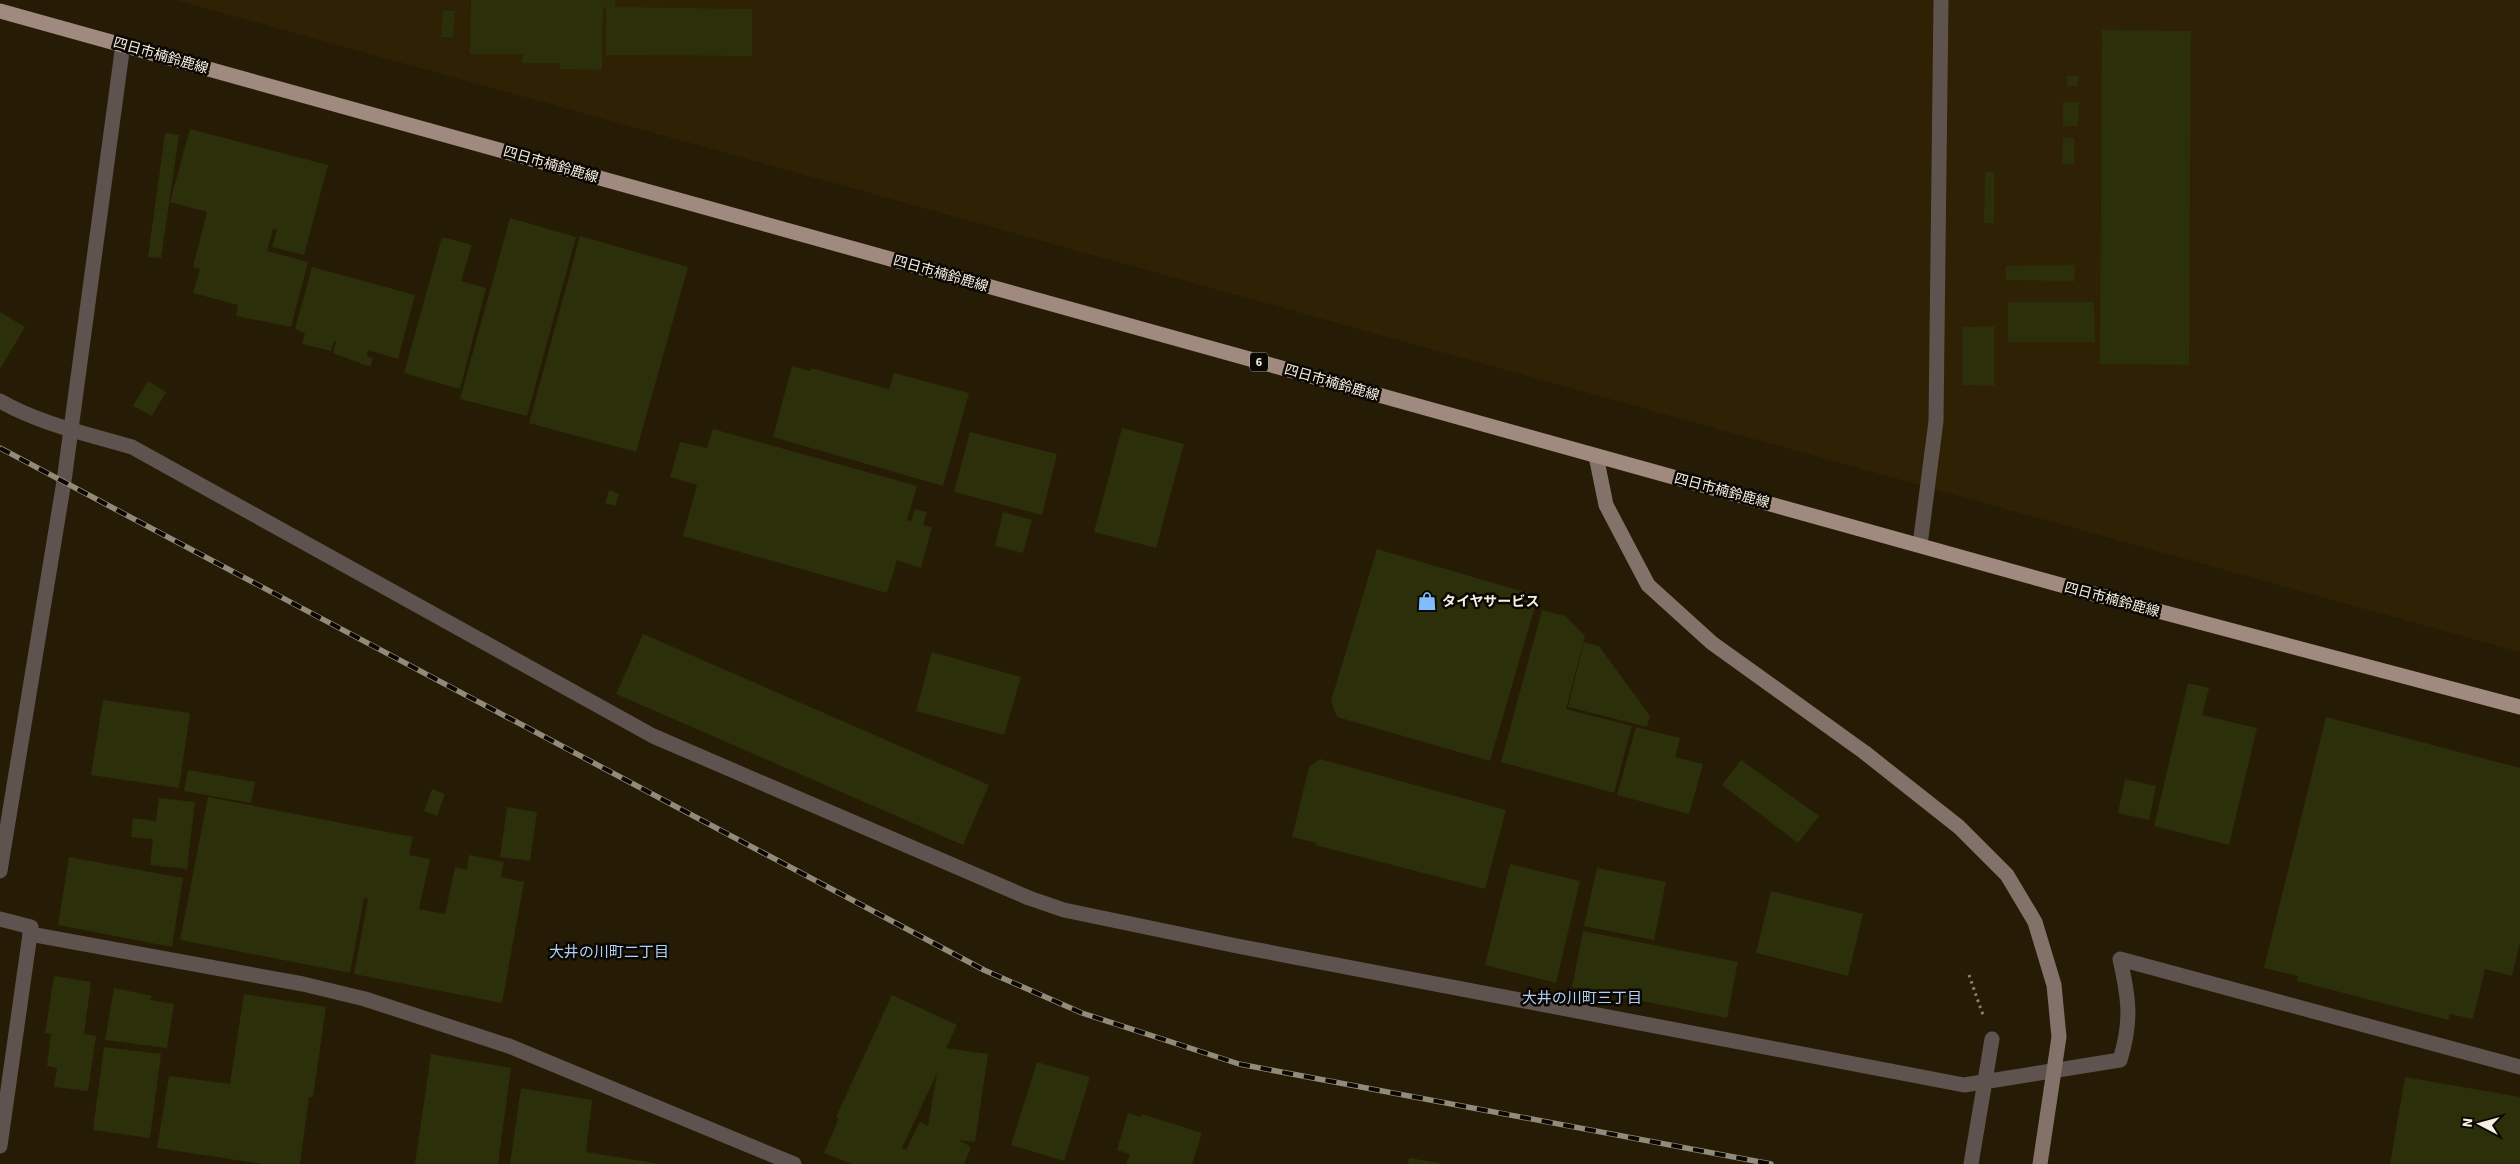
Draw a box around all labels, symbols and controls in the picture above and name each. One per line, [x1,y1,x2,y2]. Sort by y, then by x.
street label: 四日市楠鈴鹿線 [111,33,211,79]
street label: 四日市楠鈴鹿線 [501,142,601,188]
street label: 四日市楠鈴鹿線 [891,251,991,297]
road number: 6 [1250,352,1268,372]
street label: 四日市楠鈴鹿線 [1282,360,1382,406]
street label: 四日市楠鈴鹿線 [1672,469,1772,513]
street label: 四日市楠鈴鹿線 [2062,578,2162,622]
shop icon: タイヤサービス [1416,590,1438,612]
place label: タイヤサービス [1442,592,1540,612]
district label: 大井の川町二丁目 [549,942,669,963]
district label: 大井の川町三丁目 [1522,988,1642,1009]
north arrow [2455,1099,2505,1149]
text: N [2458,1117,2478,1128]

